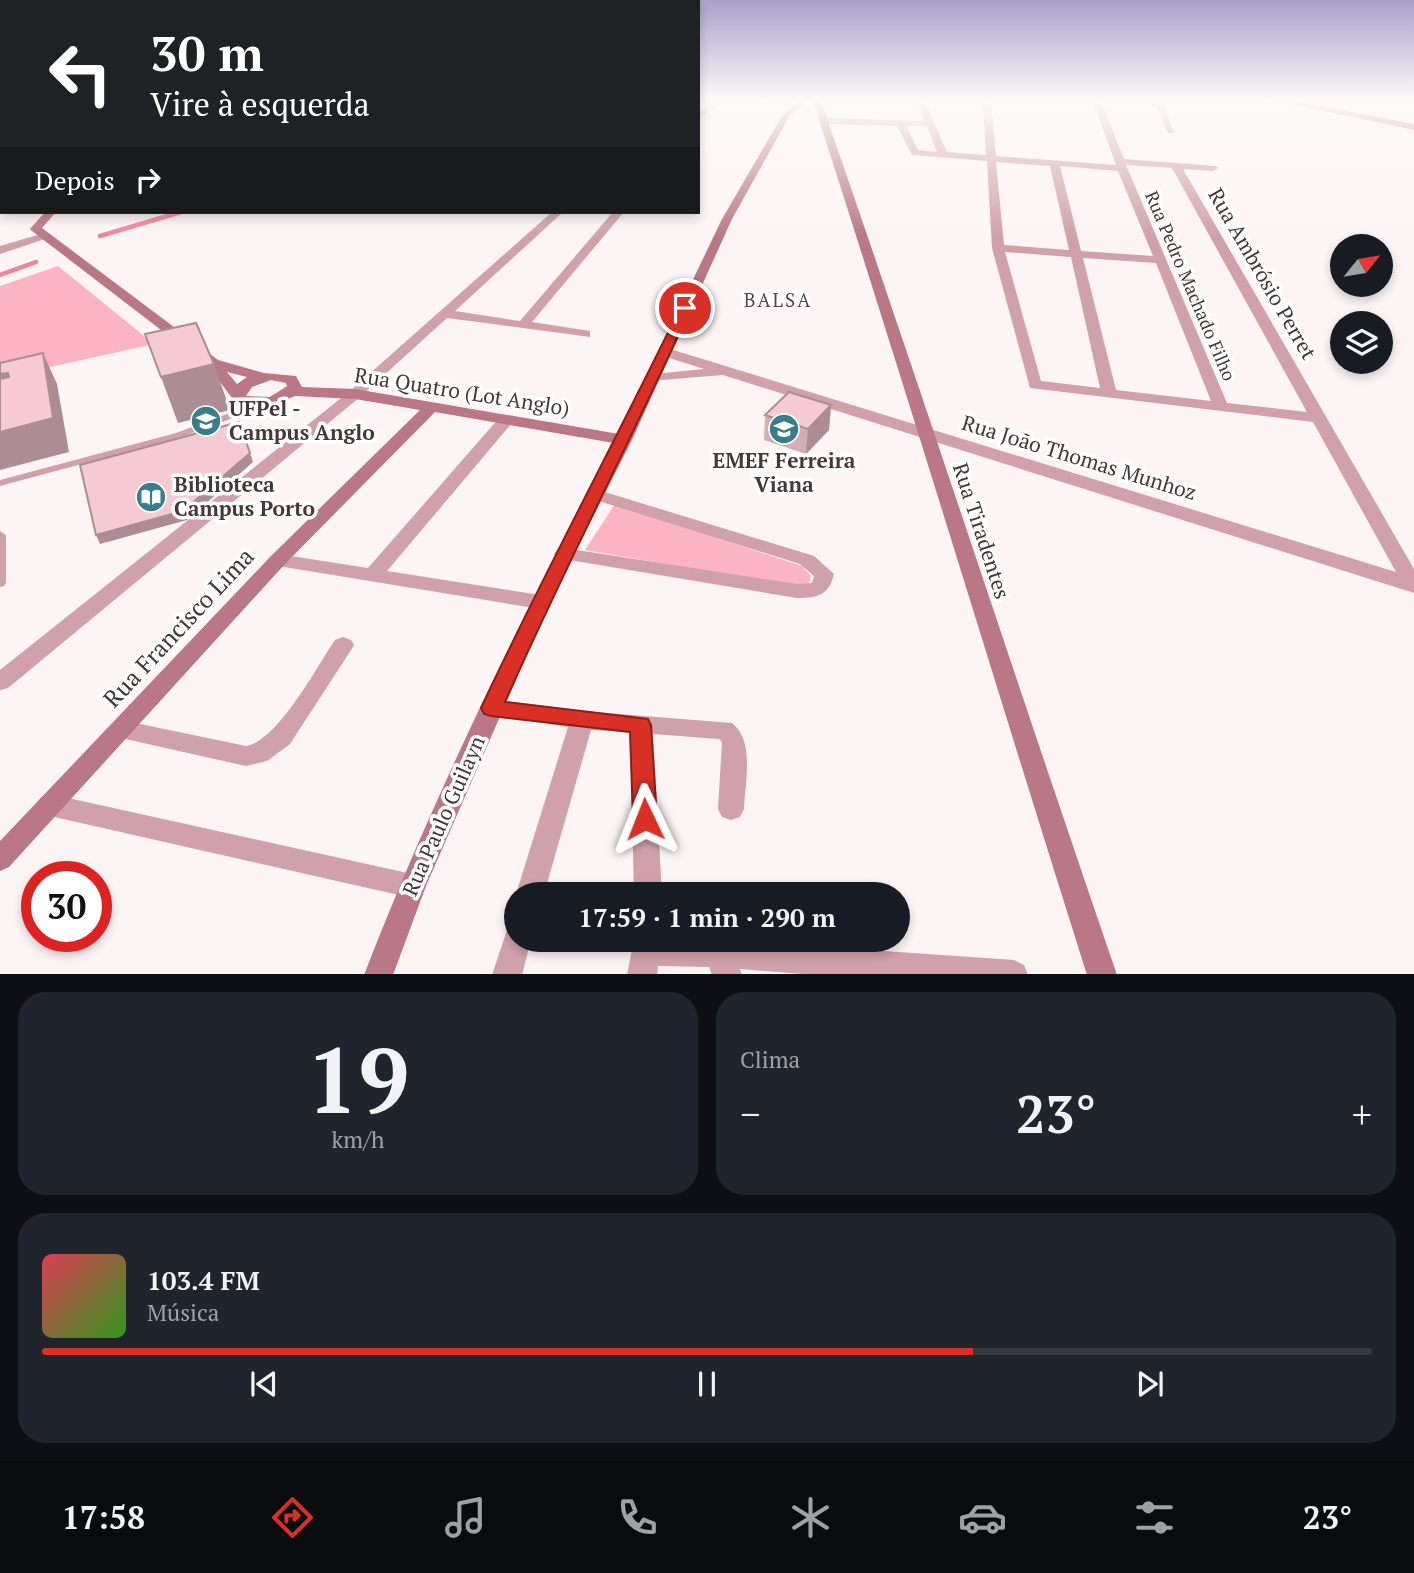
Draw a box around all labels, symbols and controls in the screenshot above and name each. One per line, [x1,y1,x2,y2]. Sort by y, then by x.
text: 30 m [150,20,264,85]
icon: left [35,28,126,119]
text: Vire à esquerda [150,83,370,125]
icon: right [129,161,167,199]
text: Depois [35,163,115,197]
street label: Rua Ambrósio Perret [1202,183,1323,364]
street label: Rua Pedro Machado Filho [1140,187,1242,384]
north arrow [1330,234,1393,298]
map controls [1330,234,1393,374]
pin [655,278,715,338]
district label: BALSA [744,287,812,312]
icon: arrive [666,289,704,327]
button: layers [1330,311,1393,374]
street label: Rua Quatro (Lot Anglo) [353,360,572,422]
place label: UFPel - Campus Anglo [229,394,375,446]
school or university icon: UFPel - Campus Anglo [189,404,223,438]
street label: Rua João Thomas Munhoz [959,408,1200,506]
school or university icon: EMEF Ferreira Viana [767,412,801,446]
place label: EMEF Ferreira Viana [712,446,856,498]
street label: Rua Tiradentes [947,459,1017,602]
place label: Biblioteca Campus Porto [174,470,315,522]
library icon: Biblioteca Campus Porto [134,480,168,514]
street label: Rua Francisco Lima [96,541,261,714]
street label: Rua Paulo Guilayn [395,731,491,900]
position arrow [608,782,682,856]
speed limit sign: 30 [21,861,112,952]
text: 17:59 · 1 min · 290 m [578,900,836,934]
text: 19 [307,1018,409,1139]
text: Clima [740,1044,800,1075]
text: 23° [1016,1079,1096,1148]
text: − [740,1089,760,1139]
text: + [1352,1089,1372,1139]
text: km/h [331,1124,385,1155]
text: 103.4 FM [147,1263,260,1297]
text: Música [147,1297,219,1328]
icon: previous [245,1365,283,1403]
icon: pause [688,1365,726,1403]
icon: next [1131,1365,1169,1403]
icon: directions [268,1493,317,1542]
icon: music [441,1493,490,1542]
icon: phone [613,1493,662,1542]
icon: climate [786,1493,835,1542]
icon: car [958,1493,1007,1542]
icon: filters [1130,1493,1179,1542]
text: 17:58 [62,1496,145,1538]
text: 23° [1303,1496,1352,1538]

